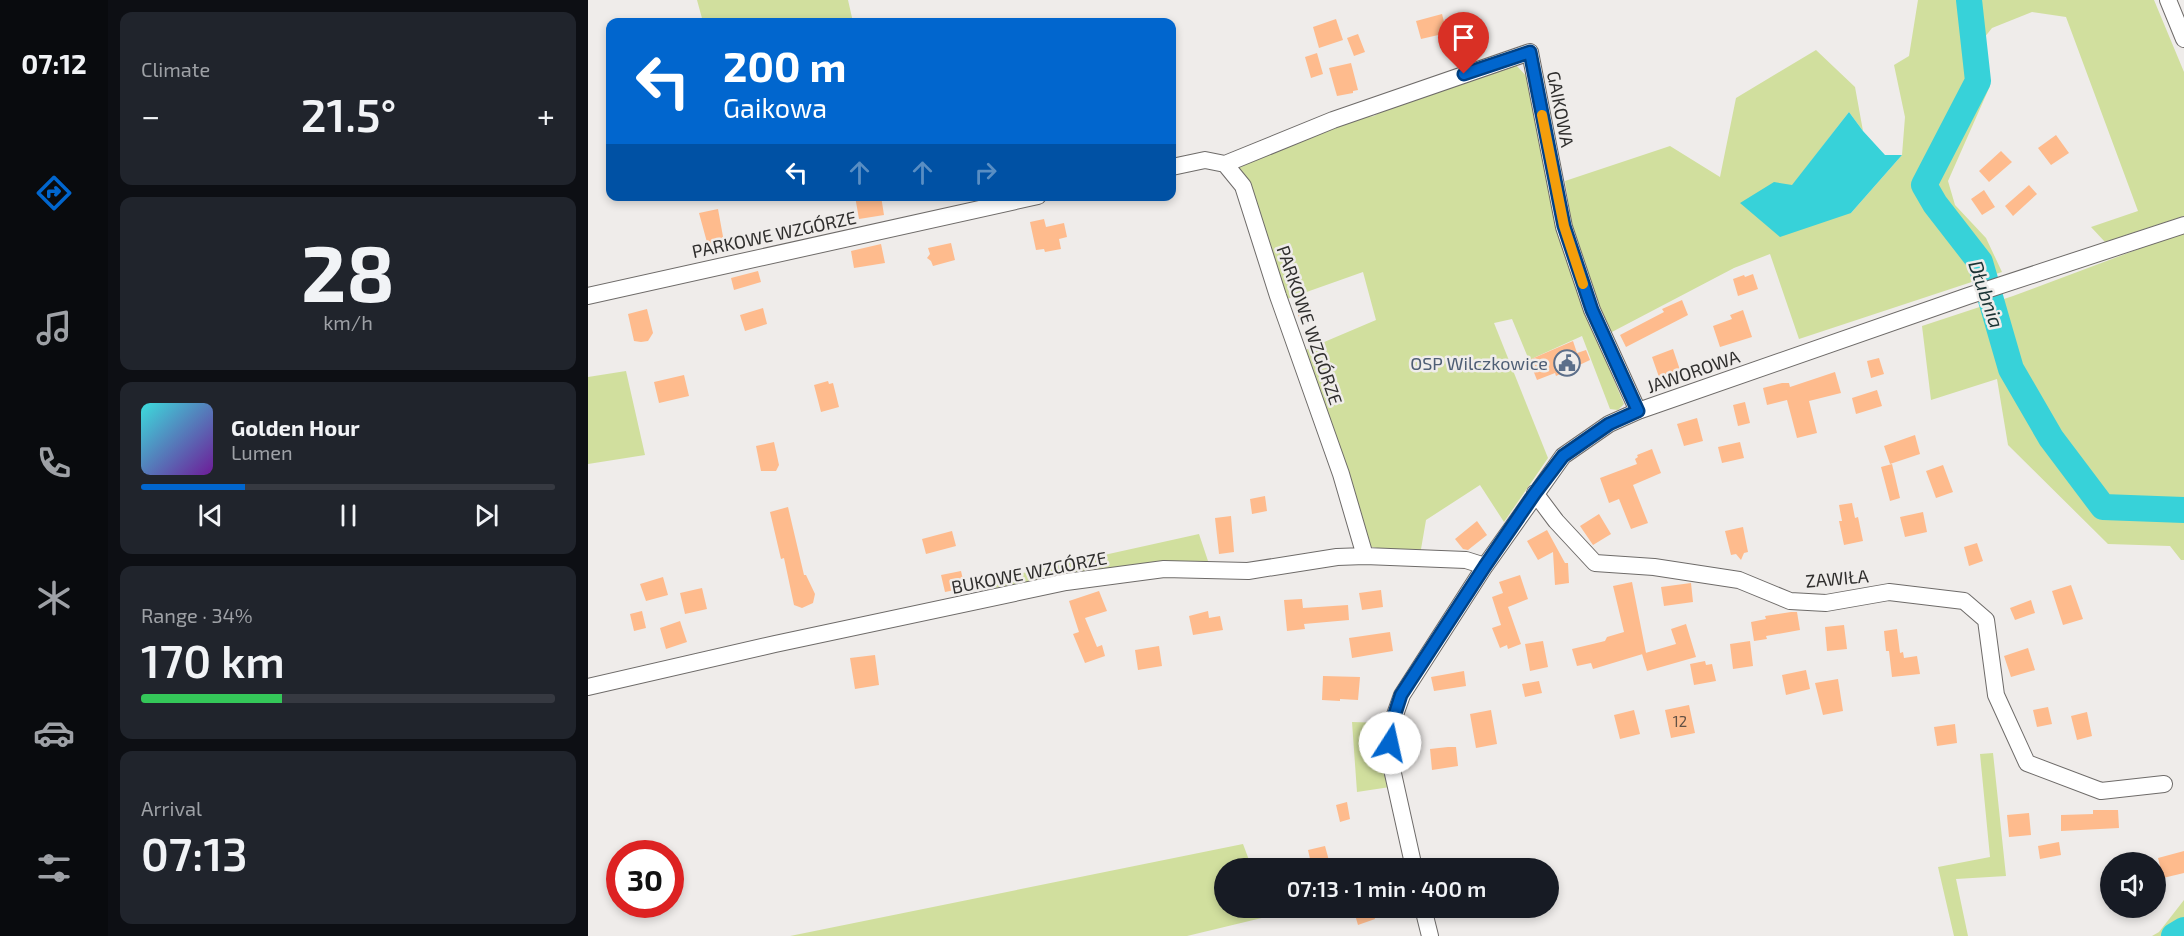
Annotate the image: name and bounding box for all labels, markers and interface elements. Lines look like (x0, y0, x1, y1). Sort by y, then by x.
pin (1438, 12, 1489, 74)
icon: arrive (1447, 21, 1480, 54)
text: 200 m (723, 40, 846, 90)
icon: left (624, 42, 702, 120)
text: 07:12 (21, 47, 87, 79)
text: Climate (141, 57, 210, 81)
street label: GAIKOWA (1543, 69, 1579, 150)
text: 21.5° (301, 87, 396, 141)
text: Gaikowa (723, 91, 827, 123)
text: − (141, 95, 160, 135)
text: + (537, 95, 555, 135)
icon: left (780, 156, 813, 189)
icon: ahead (843, 156, 876, 189)
icon: ahead (906, 156, 939, 189)
icon: right (969, 156, 1002, 189)
icon: directions (33, 172, 75, 214)
street label: PARKOWE WZGÓRZE (690, 206, 858, 262)
text: 28 (301, 224, 395, 318)
street label: PARKOWE WZGÓRZE (1272, 242, 1348, 408)
water label: Dłubnia (1964, 257, 2010, 331)
icon: music (33, 307, 75, 349)
text: km/h (323, 310, 373, 334)
street label: JAWOROWA (1644, 345, 1743, 397)
public building icon: OSP Wilczkowice (1552, 348, 1582, 378)
place label: OSP Wilczkowice (1410, 352, 1548, 374)
text: Golden Hour (231, 414, 360, 440)
text: Lumen (231, 440, 293, 464)
icon: phone (33, 442, 75, 484)
icon: previous (194, 499, 227, 532)
icon: pause (332, 499, 365, 532)
icon: next (470, 499, 503, 532)
street label: BUKOWE WZGÓRZE (949, 546, 1109, 598)
street label: ZAWIŁA (1804, 564, 1870, 592)
icon: climate (33, 577, 75, 619)
text: Range · 34% (141, 603, 253, 627)
text: 170 km (141, 633, 285, 687)
position arrow (1358, 711, 1422, 775)
icon: car (33, 712, 75, 754)
house number: 12 (1673, 712, 1687, 730)
text: Arrival (141, 796, 202, 820)
text: 07:13 (141, 826, 248, 880)
speed limit sign: 30 (606, 840, 684, 918)
icon: filters (33, 847, 75, 889)
map controls (2100, 852, 2166, 918)
button: sound (2100, 852, 2166, 918)
text: 07:13 · 1 min · 400 m (1287, 875, 1486, 901)

